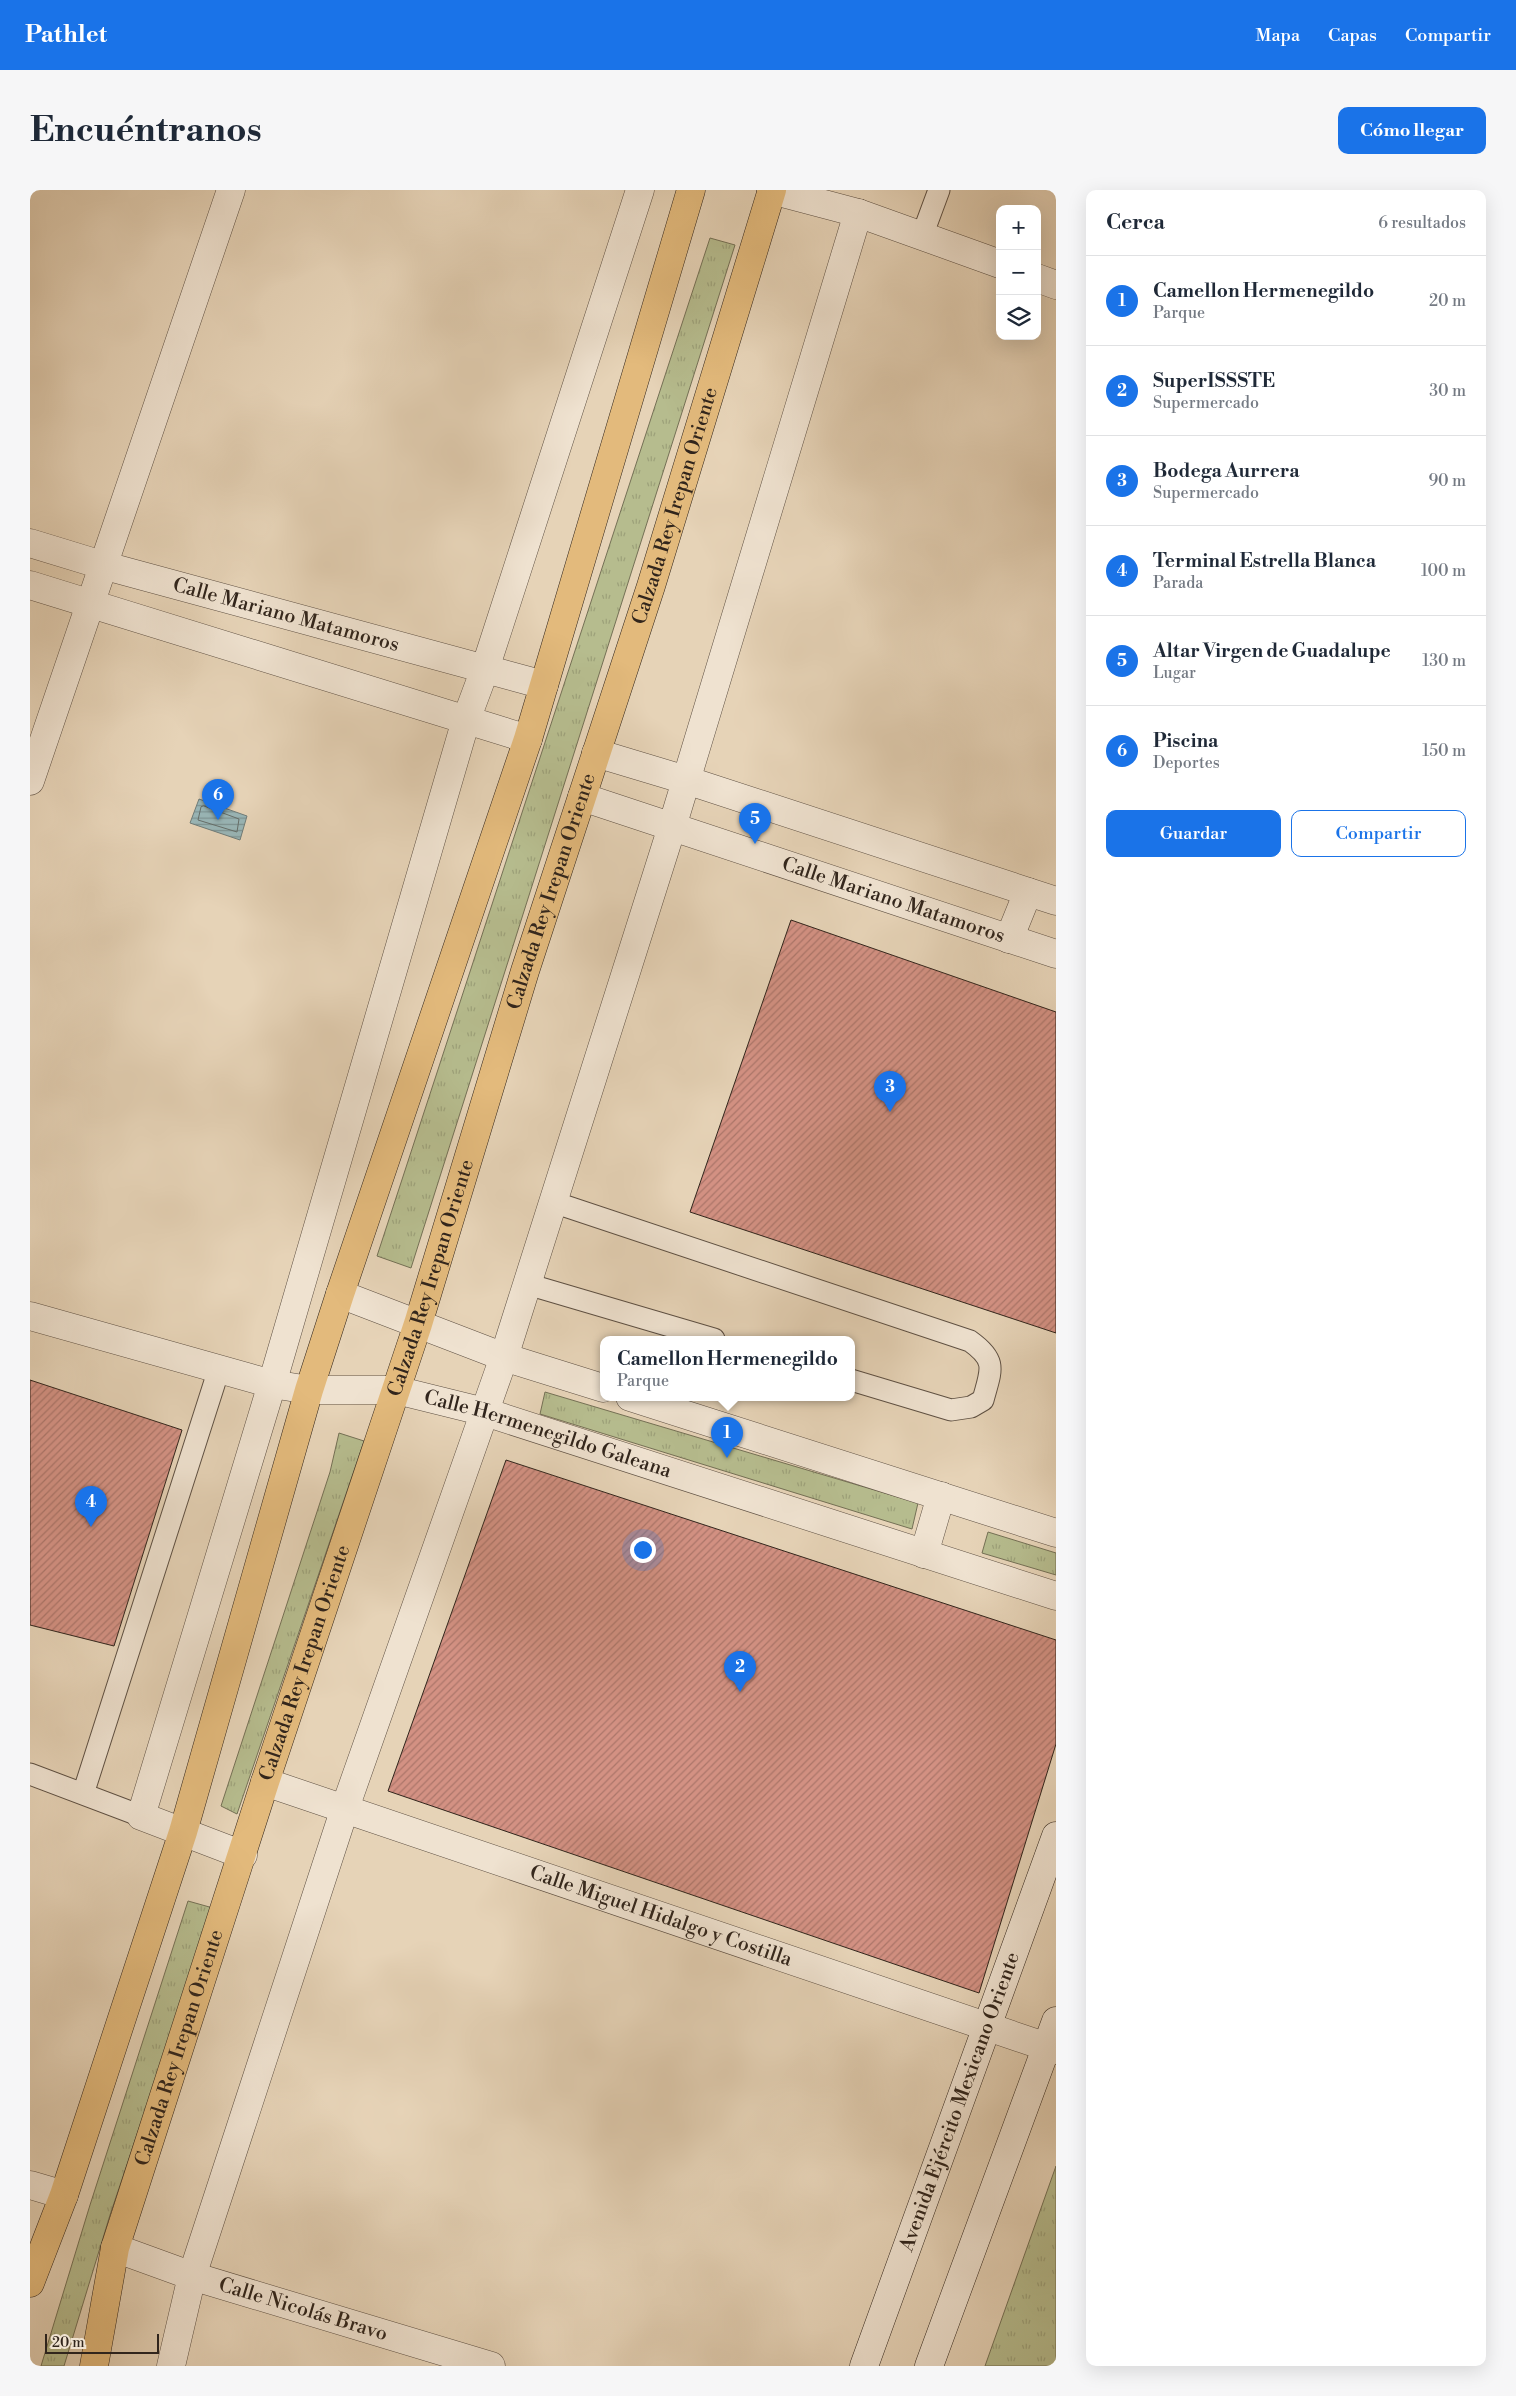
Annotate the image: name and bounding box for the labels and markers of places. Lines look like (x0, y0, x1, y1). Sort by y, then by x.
pin: 6 (202, 779, 234, 820)
pin: 5 (739, 803, 771, 844)
pin: 3 (874, 1071, 906, 1112)
pin: 1 (711, 1417, 743, 1458)
pin: 4 (75, 1486, 107, 1527)
pin: 2 (724, 1651, 756, 1692)

